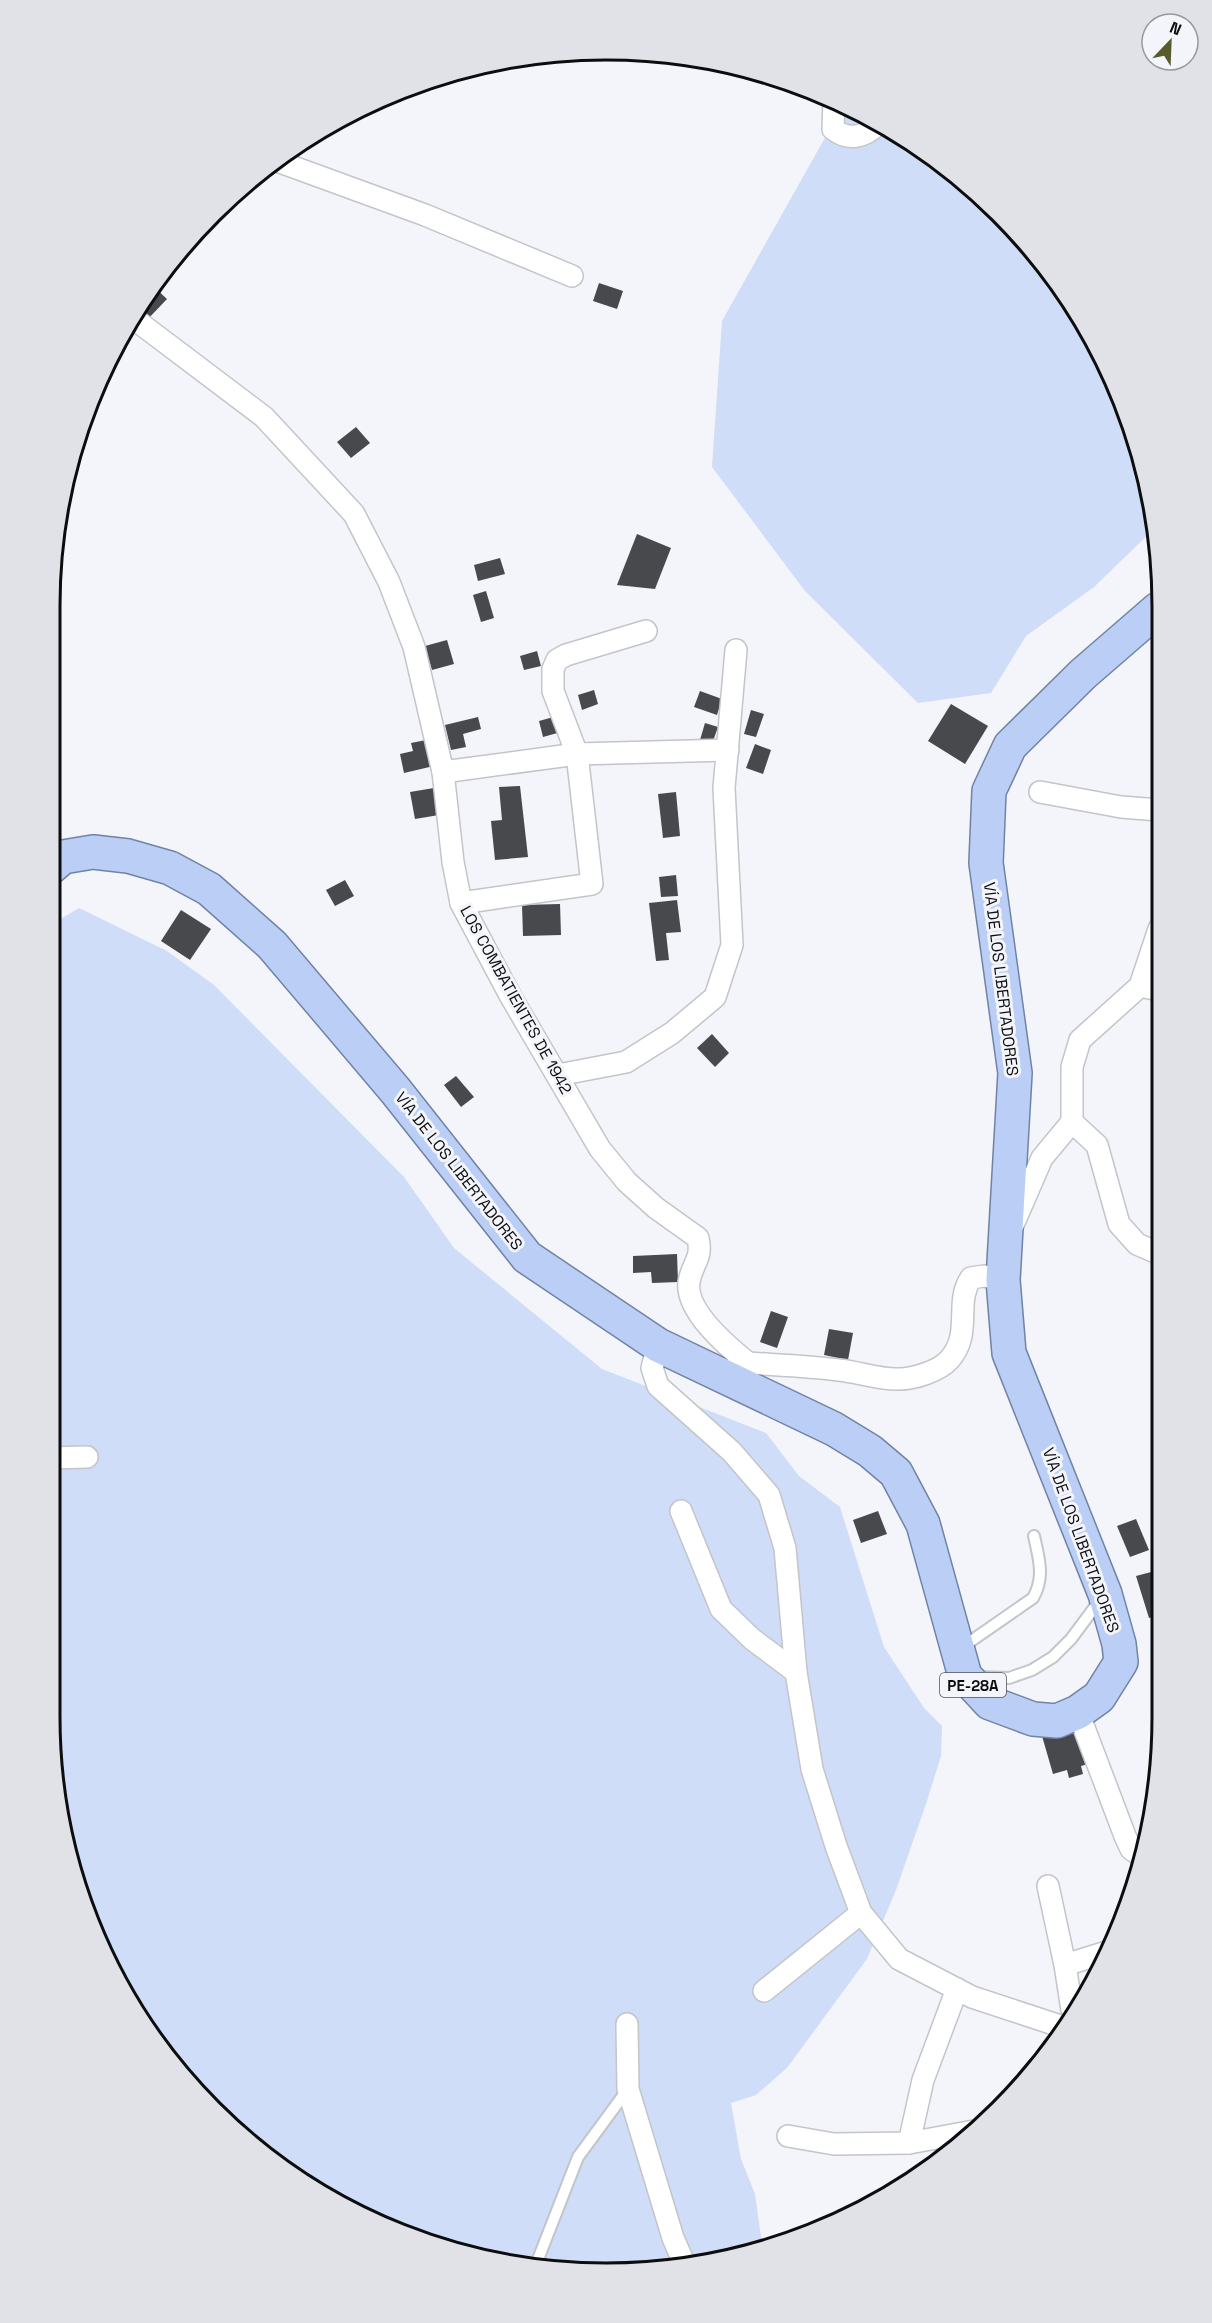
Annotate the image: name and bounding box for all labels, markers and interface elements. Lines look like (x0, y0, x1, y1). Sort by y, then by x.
north arrow (1140, 12, 1200, 72)
text: N (1167, 17, 1185, 40)
street label: VÍA DE LOS LIBERTADORES (979, 881, 1023, 1077)
street label: LOS COMBATIENTES DE 1942 (455, 902, 577, 1098)
street label: VÍA DE LOS LIBERTADORES (391, 1088, 527, 1255)
street label: VÍA DE LOS LIBERTADORES (1038, 1445, 1124, 1635)
road number: PE-28A (940, 1673, 1006, 1697)

